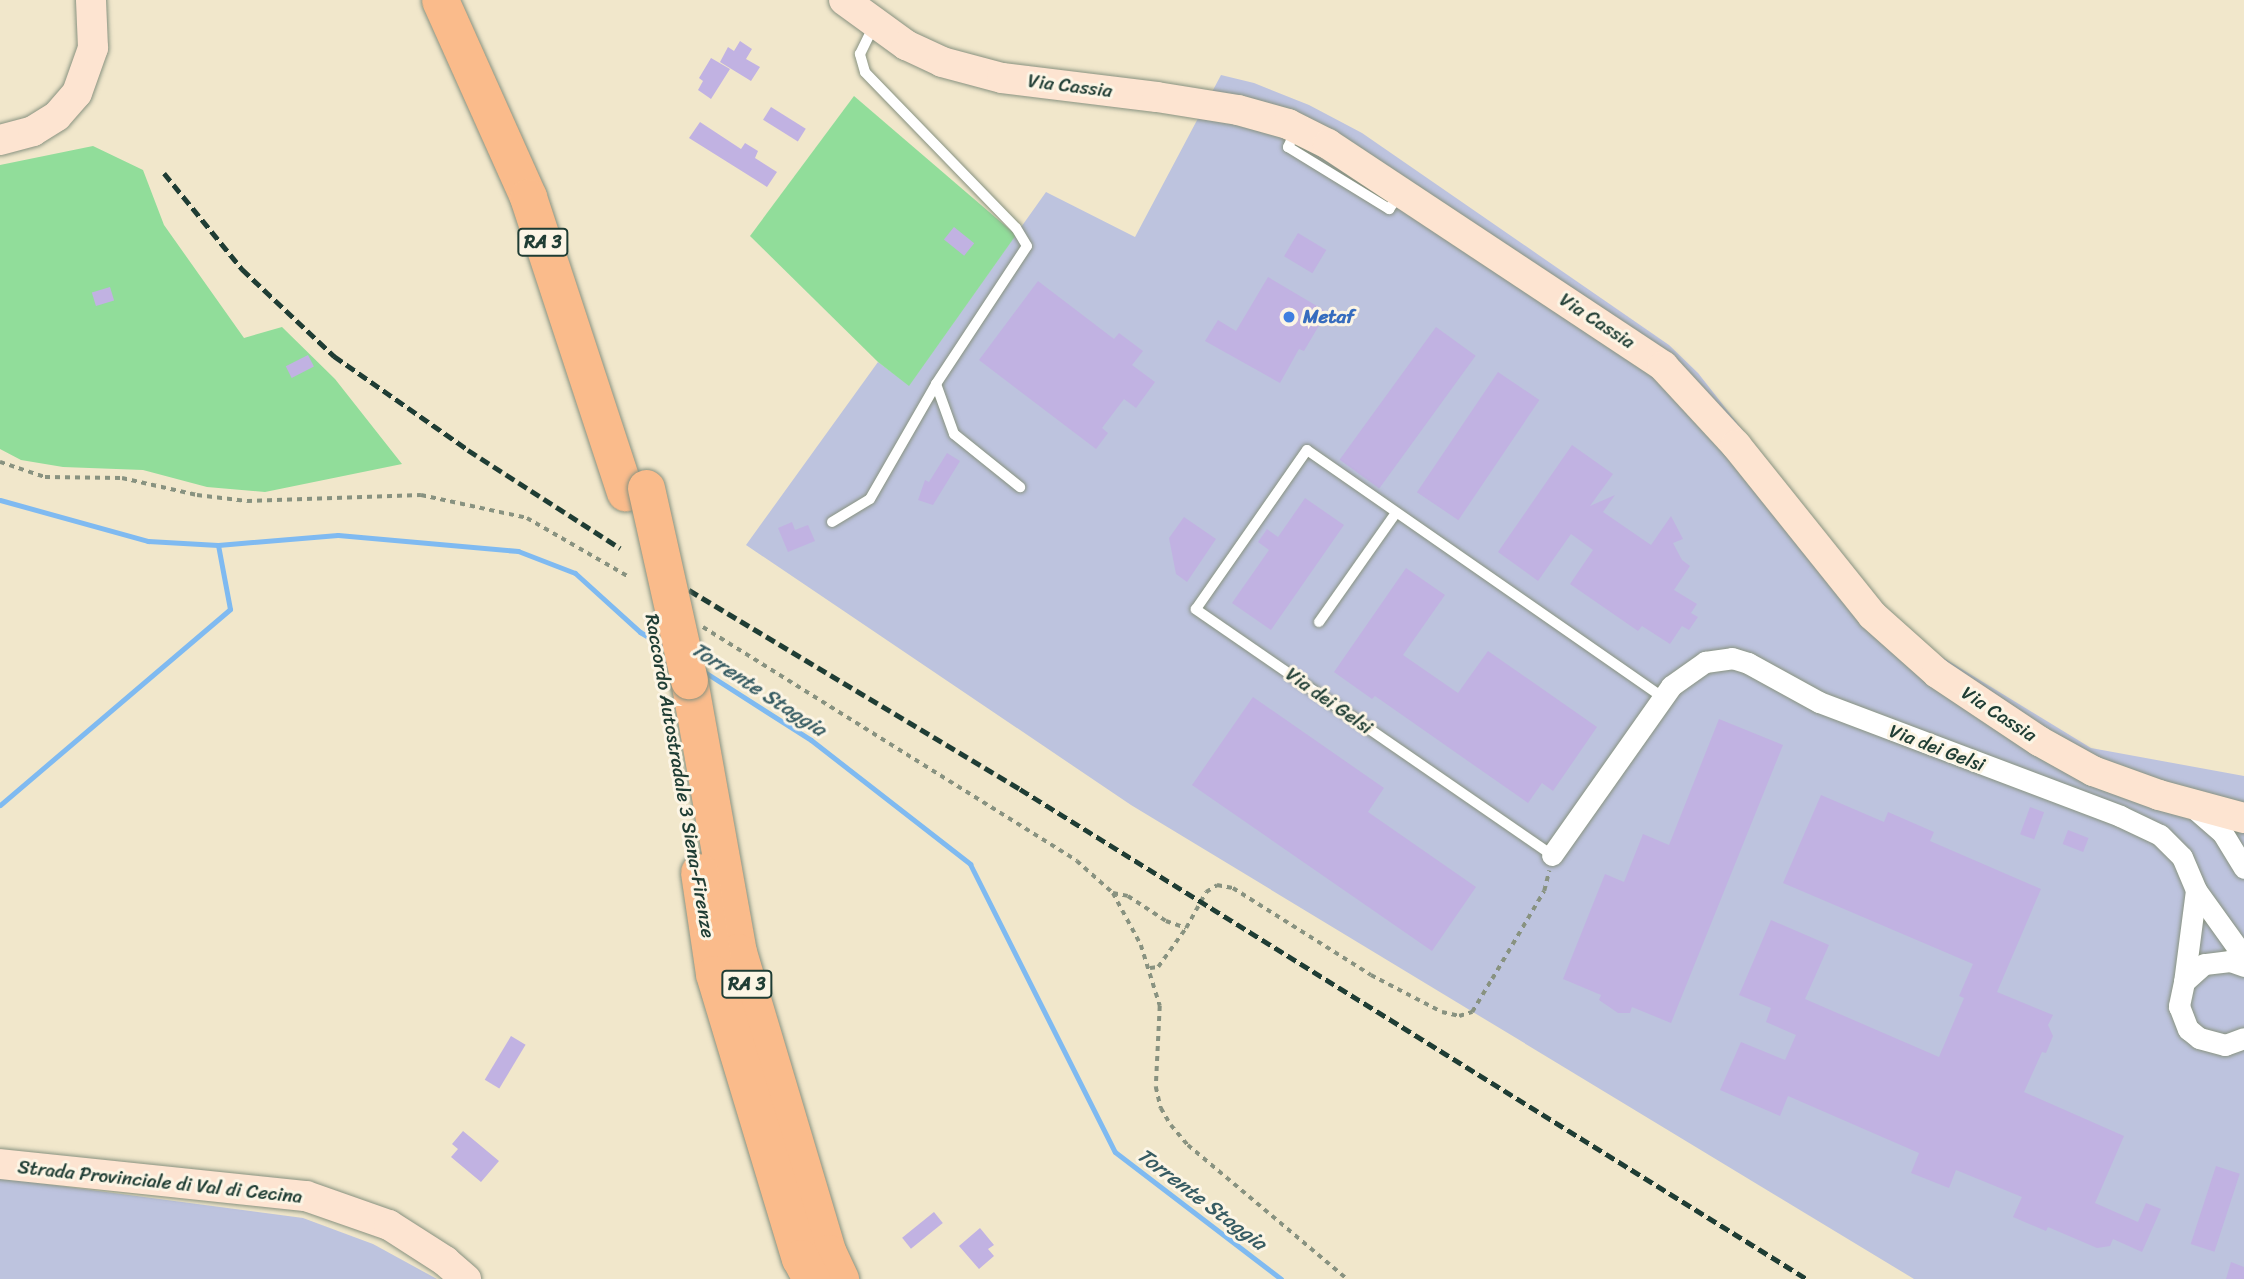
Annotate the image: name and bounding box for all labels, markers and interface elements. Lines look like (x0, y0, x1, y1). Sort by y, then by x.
street label: Via Cassia (1027, 70, 1113, 102)
road number: RA 3 (517, 228, 569, 256)
street label: Via Cassia (1555, 288, 1639, 354)
place label: Metaf (1303, 306, 1354, 328)
marker: Metaf (1281, 309, 1297, 325)
street label: Raccordo Autostradale 3 Siena-Firenze (640, 612, 720, 940)
water label: Torrente Staggia (687, 636, 831, 742)
street label: Via dei Gelsi (1281, 662, 1377, 740)
street label: Via Cassia (1957, 681, 2041, 747)
street label: Via dei Gelsi (1885, 719, 1989, 777)
road number: RA 3 (721, 970, 773, 999)
water label: Torrente Staggia (1132, 1142, 1272, 1256)
street label: Strada Provinciale di Val di Cecina (17, 1156, 303, 1208)

